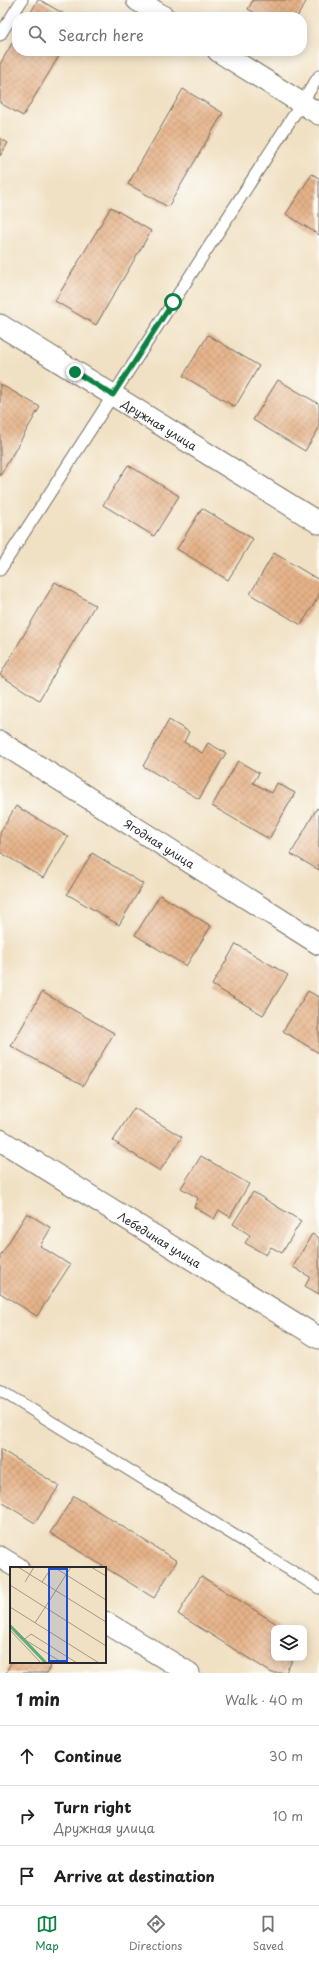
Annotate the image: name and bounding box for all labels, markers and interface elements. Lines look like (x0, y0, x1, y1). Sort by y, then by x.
search box (12, 12, 307, 56)
icon: search (26, 23, 48, 45)
text: Search here (58, 23, 144, 46)
route start (164, 293, 182, 311)
route end (66, 363, 84, 381)
street label: Дружная улица (118, 394, 201, 454)
street label: Ягодная улица (121, 814, 198, 872)
street label: Лебединая улица (115, 1207, 205, 1271)
inset map (10, 1567, 106, 1663)
map controls (271, 1625, 307, 1661)
button: layers (271, 1625, 307, 1661)
text: 1 min (16, 1686, 60, 1712)
text: Walk · 40 m (225, 1690, 303, 1709)
text: Continue (54, 1744, 122, 1767)
icon: ahead (16, 1745, 38, 1767)
text: 30 m (269, 1746, 303, 1765)
text: Turn right (54, 1795, 131, 1818)
icon: right (16, 1805, 38, 1827)
text: 10 m (273, 1806, 303, 1825)
text: Дружная улица (54, 1818, 155, 1837)
text: Arrive at destination (54, 1864, 215, 1887)
icon: arrive (16, 1865, 38, 1887)
tab: Map (35, 1913, 59, 1954)
tab: Directions (129, 1913, 182, 1954)
tab: Saved (253, 1913, 284, 1954)

